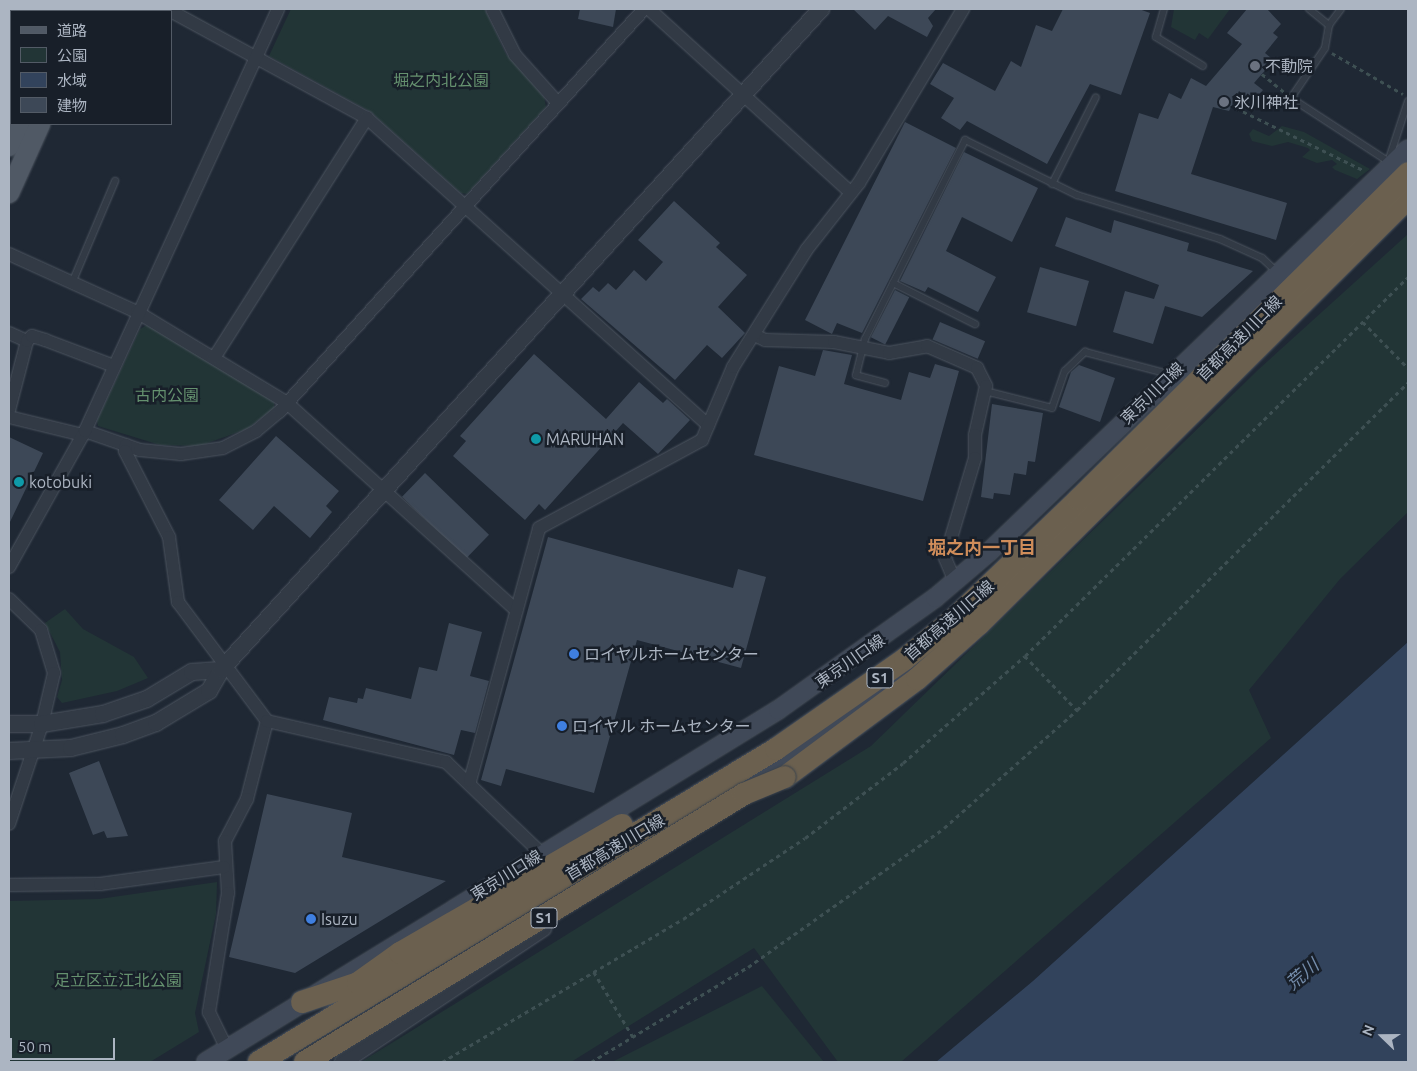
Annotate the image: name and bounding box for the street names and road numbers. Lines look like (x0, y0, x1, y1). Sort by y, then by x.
street label: 首都高速川口線 (1193, 292, 1285, 384)
street label: 東京川口線 (1117, 358, 1187, 428)
street label: 首都高速川口線 (900, 576, 998, 664)
street label: 東京川口線 (812, 630, 888, 692)
road number: S1 (866, 666, 894, 690)
street label: 首都高速川口線 (562, 810, 668, 884)
street label: 東京川口線 (467, 846, 545, 904)
road number: S1 (530, 906, 558, 930)

